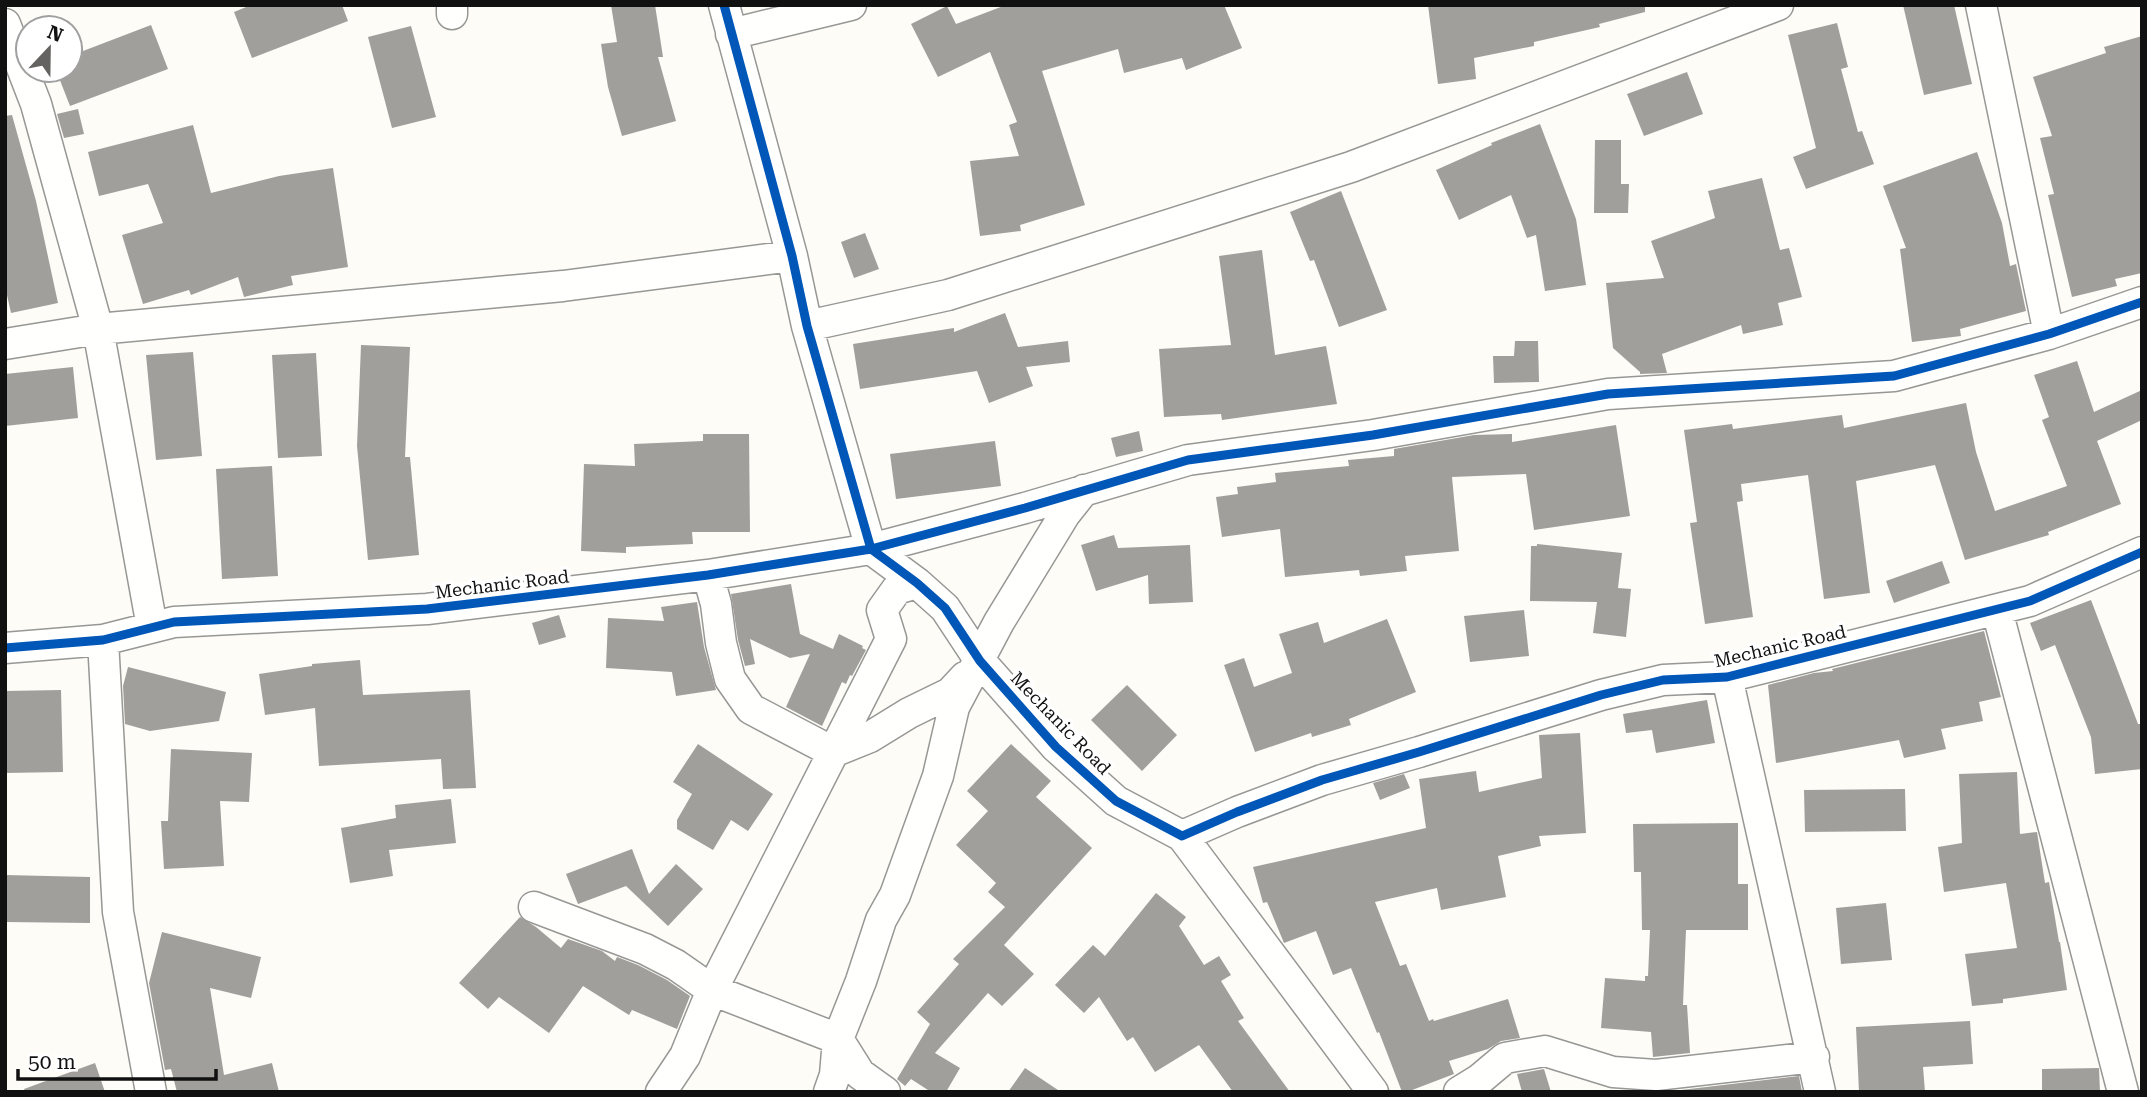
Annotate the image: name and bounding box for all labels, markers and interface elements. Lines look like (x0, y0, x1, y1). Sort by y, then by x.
north arrow (14, 14, 84, 84)
text: N (44, 20, 67, 47)
street label: Mechanic Road (434, 565, 571, 603)
street label: Mechanic Road (1712, 621, 1848, 671)
street label: Mechanic Road (1007, 667, 1116, 779)
scale bar (18, 1038, 215, 1082)
text: 50 m (28, 1050, 76, 1074)

